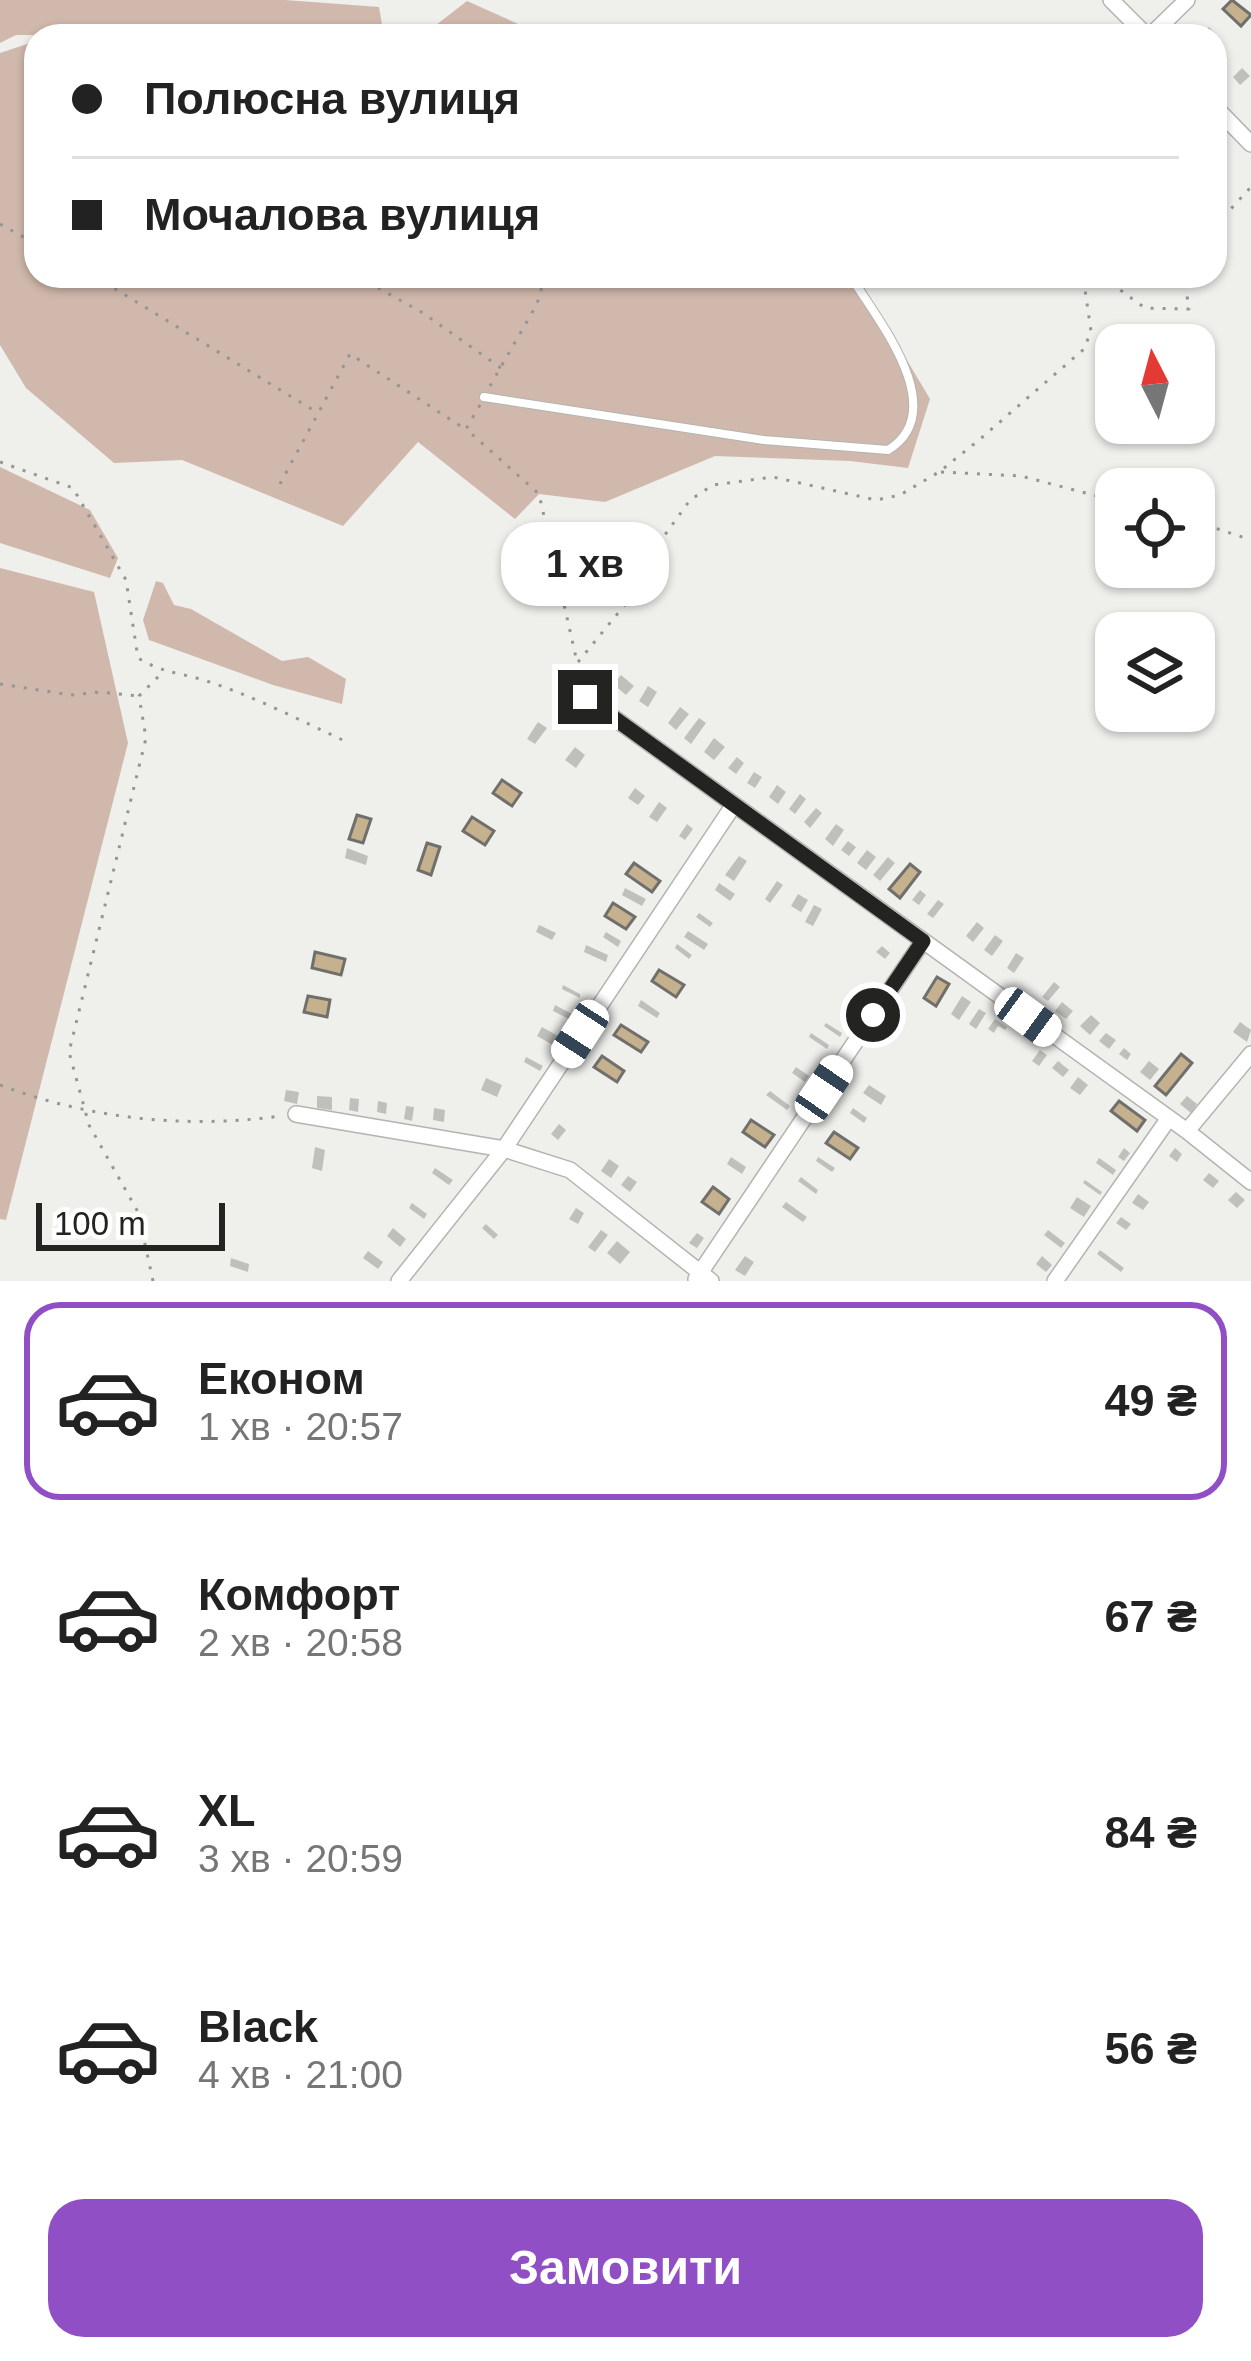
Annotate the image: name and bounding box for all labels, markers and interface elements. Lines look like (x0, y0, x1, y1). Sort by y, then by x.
text: Полюсна вулиця (144, 73, 520, 124)
text: Мочалова вулиця (144, 189, 540, 240)
north arrow (1095, 324, 1215, 444)
map controls (1095, 324, 1215, 732)
button: locate (1095, 468, 1215, 588)
callout: 1 хв (501, 523, 669, 607)
text: 1 хв (546, 542, 624, 585)
button: layers (1095, 612, 1215, 732)
route end (558, 670, 612, 724)
car (988, 981, 1068, 1053)
route start (846, 988, 900, 1042)
car (545, 994, 615, 1074)
car (789, 1049, 859, 1129)
scale bar (36, 1197, 225, 1250)
text: 100 m (54, 1205, 146, 1242)
icon: car (54, 1347, 162, 1455)
text: Економ (198, 1353, 365, 1404)
text: 49 ₴ (1104, 1375, 1197, 1426)
text: 1 хв · 20:57 (198, 1405, 403, 1448)
icon: car (54, 1563, 162, 1671)
text: Комфорт (198, 1569, 400, 1620)
text: 67 ₴ (1104, 1591, 1197, 1642)
text: 2 хв · 20:58 (198, 1621, 403, 1664)
icon: car (54, 1779, 162, 1887)
text: XL (198, 1785, 256, 1836)
text: 84 ₴ (1104, 1807, 1197, 1858)
text: 3 хв · 20:59 (198, 1837, 403, 1880)
icon: car (54, 1995, 162, 2103)
text: Black (198, 2001, 318, 2052)
text: 56 ₴ (1104, 2023, 1197, 2074)
text: 4 хв · 21:00 (198, 2053, 403, 2096)
button: Замовити (48, 2199, 1203, 2337)

